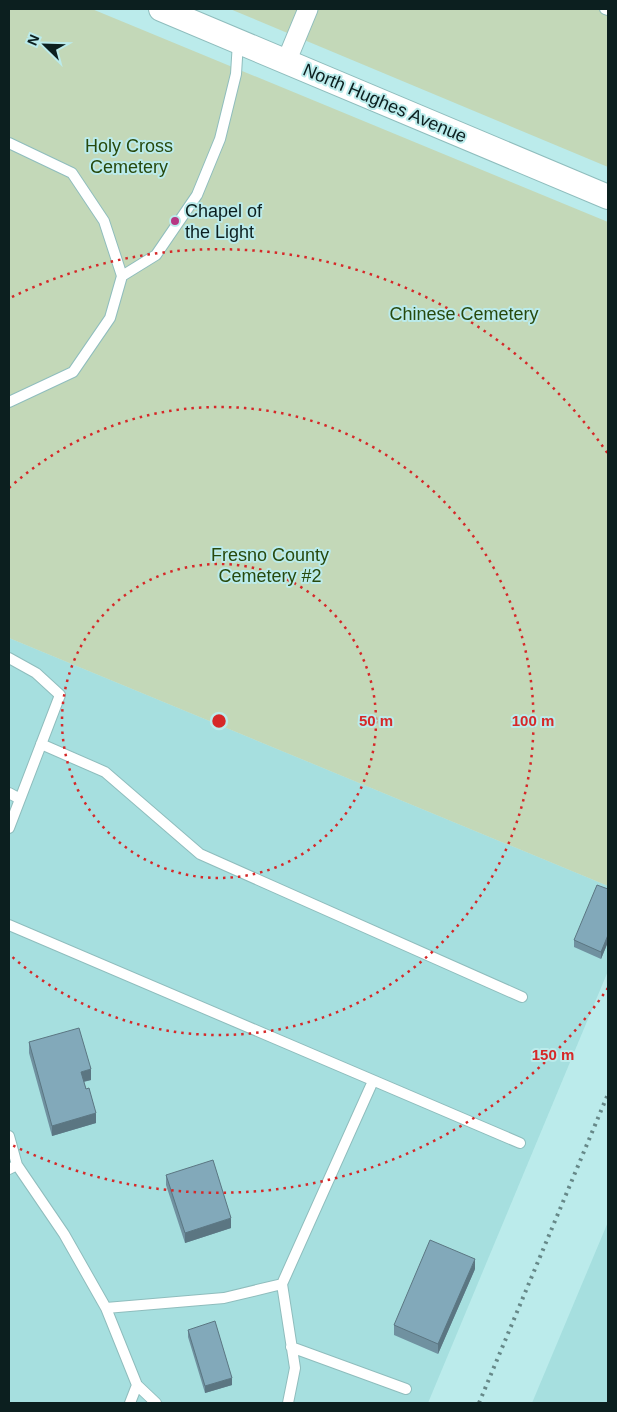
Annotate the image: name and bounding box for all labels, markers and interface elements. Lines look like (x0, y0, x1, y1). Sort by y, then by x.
north arrow (20, 20, 70, 70)
text: N (24, 32, 42, 48)
street label: North Hughes Avenue (300, 59, 470, 147)
park label: Holy Cross Cemetery (85, 136, 173, 177)
place label: Chapel of the Light (185, 201, 263, 242)
marker: Chapel of the Light (169, 215, 181, 227)
park label: Chinese Cemetery (389, 304, 539, 324)
park label: Fresno County Cemetery #2 (211, 545, 329, 586)
centre of rings (210, 712, 228, 730)
text: 50 m (359, 712, 393, 729)
text: 100 m (512, 712, 554, 729)
text: 150 m (532, 1046, 574, 1063)

